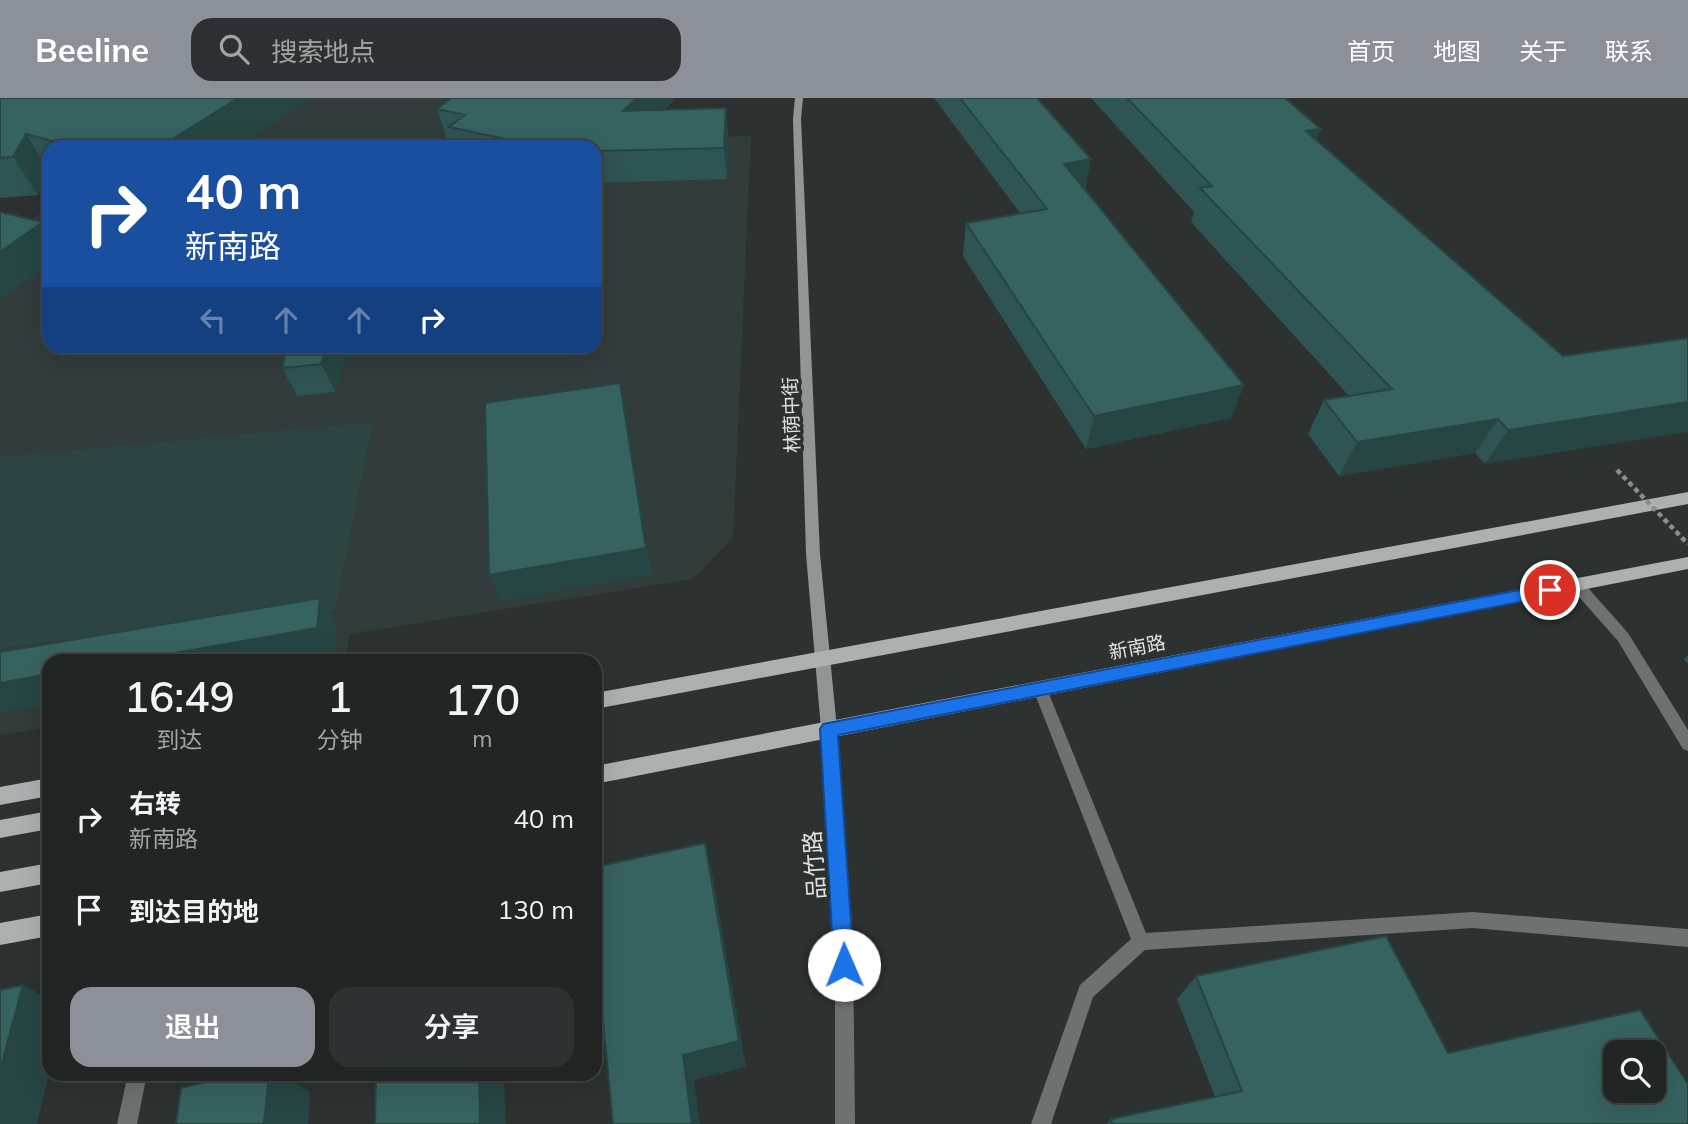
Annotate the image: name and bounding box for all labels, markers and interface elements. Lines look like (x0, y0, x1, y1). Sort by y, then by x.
search box (191, 18, 681, 81)
text: Beeline (35, 29, 149, 70)
icon: search (215, 30, 253, 68)
text: 搜索地点 (271, 35, 375, 68)
text: 首页 (1347, 36, 1395, 66)
text: 地图 (1433, 36, 1481, 66)
text: 关于 (1519, 36, 1567, 66)
text: 联系 (1605, 36, 1653, 66)
text: 40 m (185, 160, 301, 221)
icon: right (70, 168, 161, 259)
text: 新南路 (185, 226, 281, 266)
icon: left (194, 301, 232, 339)
icon: ahead (267, 301, 305, 339)
icon: ahead (340, 301, 378, 339)
icon: right (413, 301, 451, 339)
street label: 林荫中街 (778, 377, 804, 453)
pin (1520, 560, 1580, 620)
icon: arrive (1531, 571, 1569, 609)
street label: 新南路 (1107, 630, 1167, 664)
text: 16:49 (124, 670, 235, 723)
text: 1 (327, 670, 352, 723)
text: 170 (444, 673, 520, 726)
text: m (472, 724, 492, 753)
text: 到达 (156, 725, 202, 754)
text: 分钟 (317, 725, 363, 754)
text: 右转 (129, 787, 181, 820)
icon: right (70, 800, 108, 838)
text: 40 m (513, 802, 574, 835)
text: 新南路 (129, 824, 198, 853)
street label: 品竹路 (797, 830, 831, 900)
icon: arrive (70, 891, 108, 929)
text: 130 m (498, 893, 574, 926)
text: 到达目的地 (129, 895, 259, 928)
position arrow (807, 928, 881, 1002)
button: 退出 (70, 987, 315, 1067)
button: 分享 (329, 987, 574, 1067)
map controls (1603, 1040, 1666, 1103)
button: search (1603, 1040, 1666, 1103)

